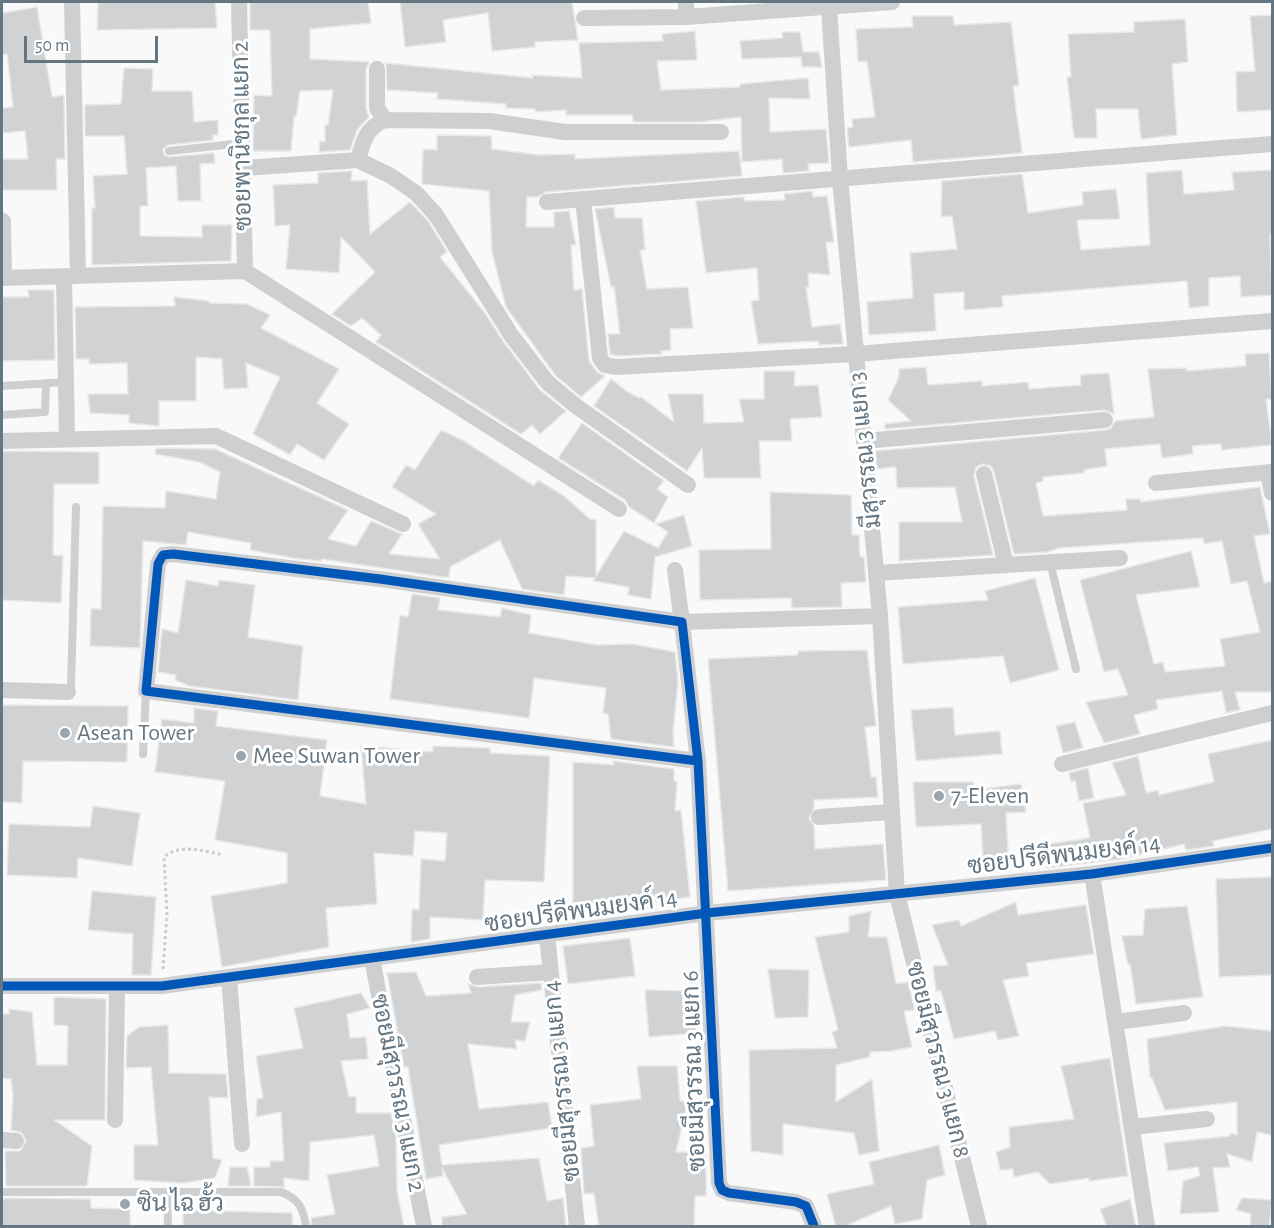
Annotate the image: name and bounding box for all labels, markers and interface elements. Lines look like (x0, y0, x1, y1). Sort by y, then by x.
scale bar (27, 24, 160, 62)
text: 50 m (35, 37, 69, 55)
street label: ซอยพานิชกุล แยก 2 (226, 41, 258, 231)
street label: มีสุวรรณ 3 แยก 3 (842, 370, 888, 530)
place label: Asean Tower (77, 719, 194, 747)
marker: Asean Tower (58, 726, 72, 740)
place label: Mee Suwan Tower (253, 742, 420, 770)
marker: Mee Suwan Tower (234, 749, 248, 763)
place label: 7-Eleven (951, 782, 1029, 810)
marker: 7-Eleven (932, 789, 946, 803)
street label: ซอยปรีดีพนมยงค์ 14 (966, 829, 1162, 881)
street label: ซอยปรีดีพนมยงค์ 14 (483, 883, 679, 939)
street label: ซอยมีสุวรรณ 3 แยก 8 (900, 959, 976, 1161)
street label: ซอยมีสุวรรณ 3 แยก 6 (676, 970, 712, 1172)
street label: ซอยมีสุวรรณ 3 แยก 4 (537, 979, 587, 1183)
street label: ซอยมีสุวรรณ 3 แยก 2 (365, 992, 431, 1194)
place label: ซิน ไฉ ฮั้ว (137, 1190, 224, 1218)
marker: ซิน ไฉ ฮั้ว (118, 1197, 132, 1211)

